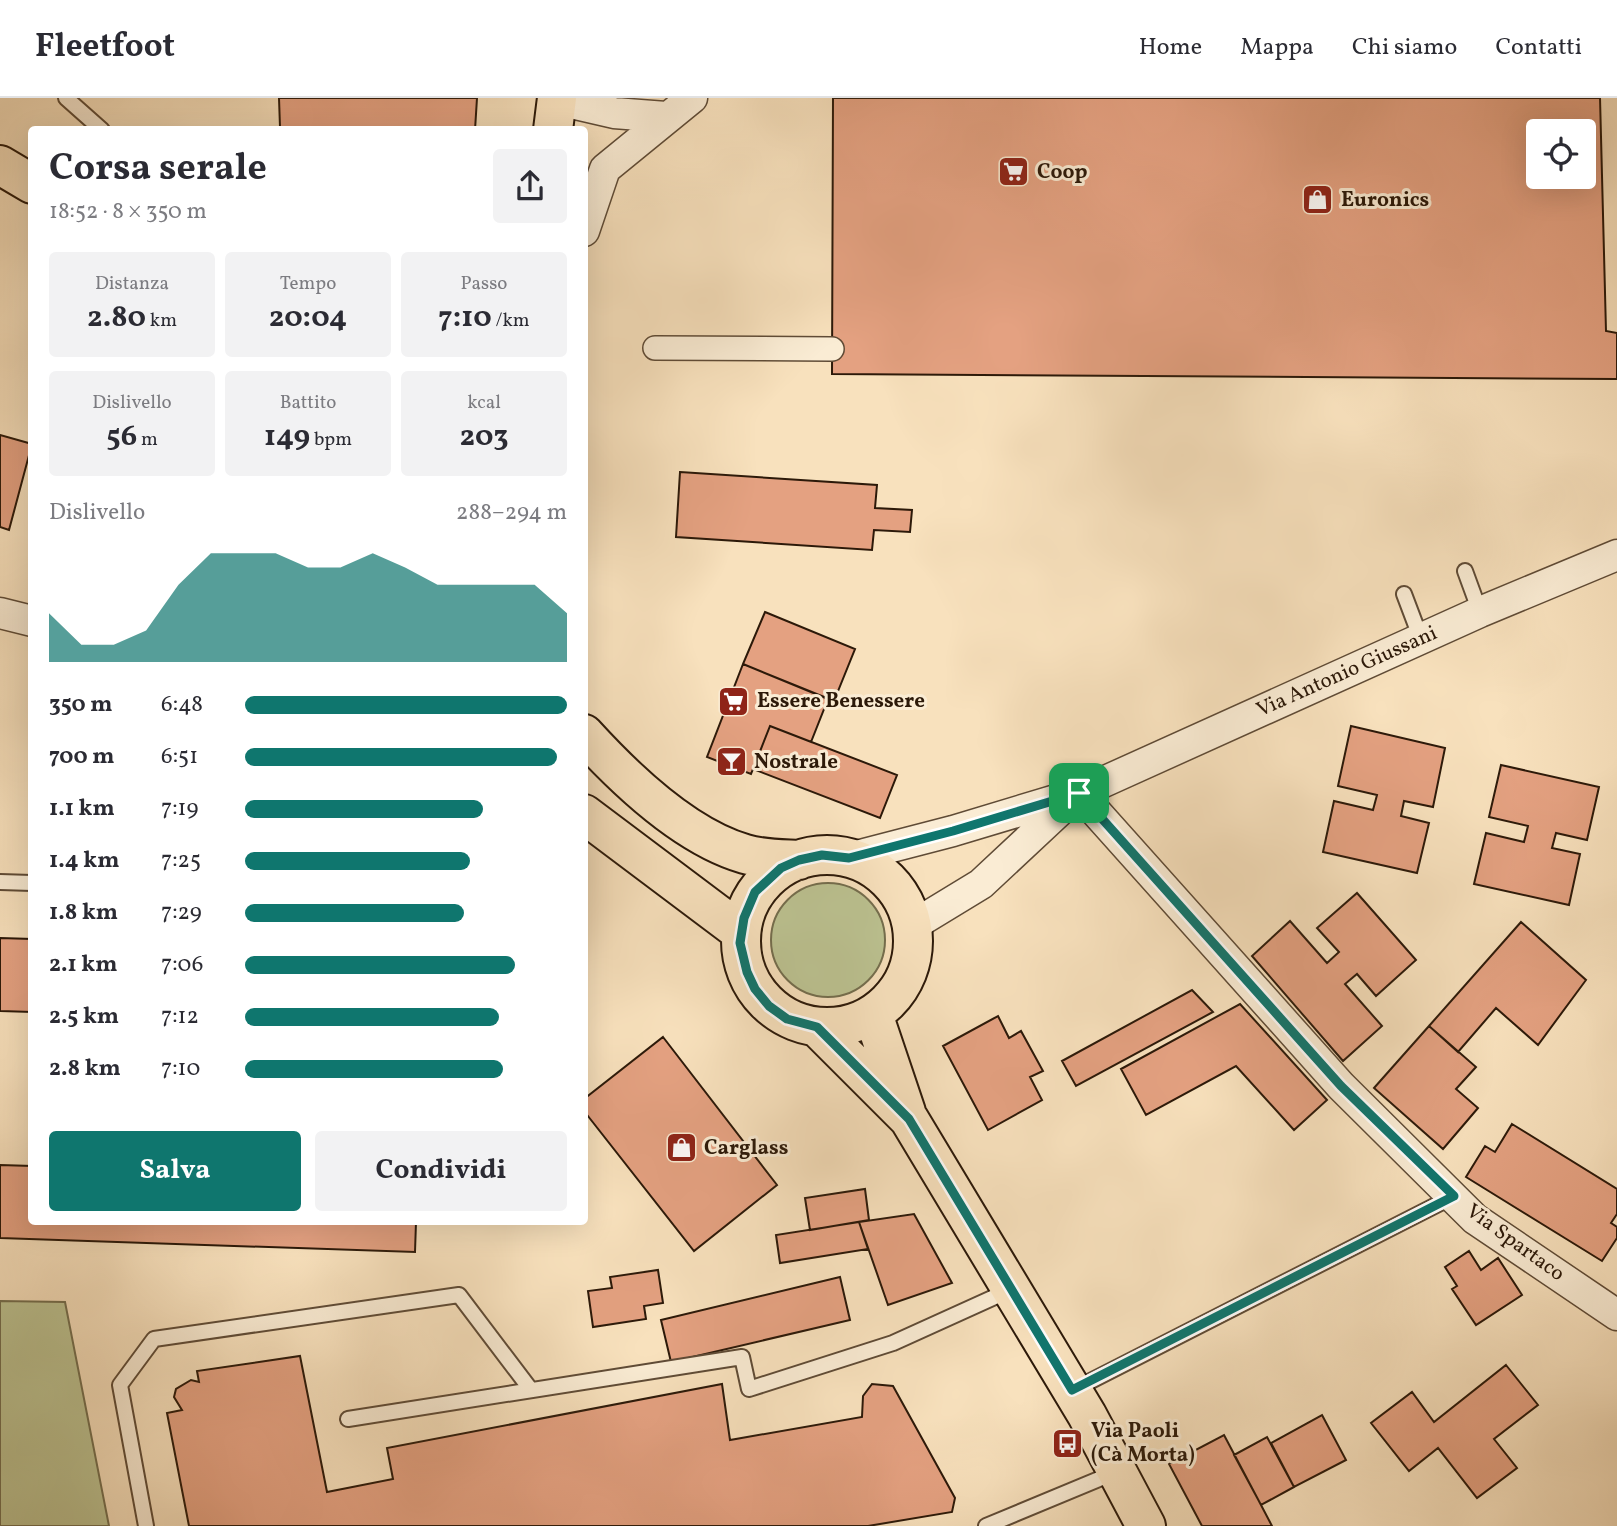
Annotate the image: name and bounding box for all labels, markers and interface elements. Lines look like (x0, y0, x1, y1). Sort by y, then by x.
text: Fleetfoot (35, 25, 175, 71)
text: Home (1139, 31, 1202, 65)
text: Mappa (1240, 31, 1314, 65)
text: Chi siamo (1352, 31, 1457, 65)
text: Contatti (1495, 31, 1582, 65)
map controls (1526, 119, 1596, 189)
button: locate (1526, 119, 1596, 189)
text: Corsa serale (49, 143, 267, 196)
button: share (493, 149, 567, 223)
supermarket icon: Coop (997, 155, 1031, 189)
place label: Coop (1037, 158, 1088, 187)
shop icon: Euronics (1301, 183, 1335, 217)
place label: Euronics (1341, 186, 1429, 215)
text: 18:52 · 8 × 350 m (49, 196, 207, 228)
text: Distanza (95, 271, 169, 297)
text: Tempo (280, 271, 336, 297)
text: Passo (461, 271, 507, 297)
text: 2.80 (87, 297, 146, 339)
text: 20:04 (269, 297, 347, 339)
text: 7:10 (438, 297, 492, 339)
text: km (146, 308, 177, 334)
text: /km (492, 308, 530, 334)
text: Dislivello (92, 390, 172, 416)
text: Battito (280, 390, 336, 416)
text: kcal (467, 390, 501, 416)
text: 56 (106, 416, 137, 458)
text: 149 (264, 416, 310, 458)
text: 203 (460, 416, 508, 458)
text: m (137, 427, 158, 453)
text: bpm (310, 427, 352, 453)
text: Dislivello (49, 497, 145, 529)
text: 288–294 m (456, 497, 567, 529)
street label: Via Antonio Giussani (1252, 619, 1442, 725)
supermarket icon: Essere Benessere (717, 684, 751, 718)
place label: Essere Benessere (757, 687, 925, 716)
text: 350 m (49, 689, 113, 721)
text: 6:48 (161, 689, 203, 721)
text: 700 m (49, 741, 115, 773)
text: 6:51 (161, 741, 198, 773)
bar icon: Nostrale (714, 745, 748, 779)
place label: Nostrale (754, 748, 838, 777)
pin (1049, 763, 1109, 823)
icon: arrive (1060, 774, 1098, 812)
text: 1.1 km (49, 793, 115, 825)
text: 7:19 (161, 793, 198, 825)
text: 1.4 km (49, 845, 120, 877)
text: 7:25 (161, 845, 201, 877)
text: 1.8 km (49, 897, 118, 929)
text: 7:29 (161, 897, 202, 929)
text: 2.1 km (49, 949, 118, 981)
text: 7:06 (161, 949, 203, 981)
text: 2.5 km (49, 1001, 119, 1033)
text: 7:12 (161, 1001, 199, 1033)
text: 2.8 km (49, 1053, 121, 1085)
text: 7:10 (161, 1053, 200, 1085)
button: Salva (49, 1131, 301, 1211)
button: Condividi (315, 1131, 567, 1211)
shop icon: Carglass (664, 1131, 698, 1165)
place label: Carglass (704, 1134, 788, 1163)
street label: Via Spartaco (1460, 1197, 1570, 1289)
place label: Via Paoli (Cà Morta) (1091, 1417, 1195, 1470)
bus stop icon: Via Paoli (Cà Morta) (1051, 1426, 1085, 1460)

